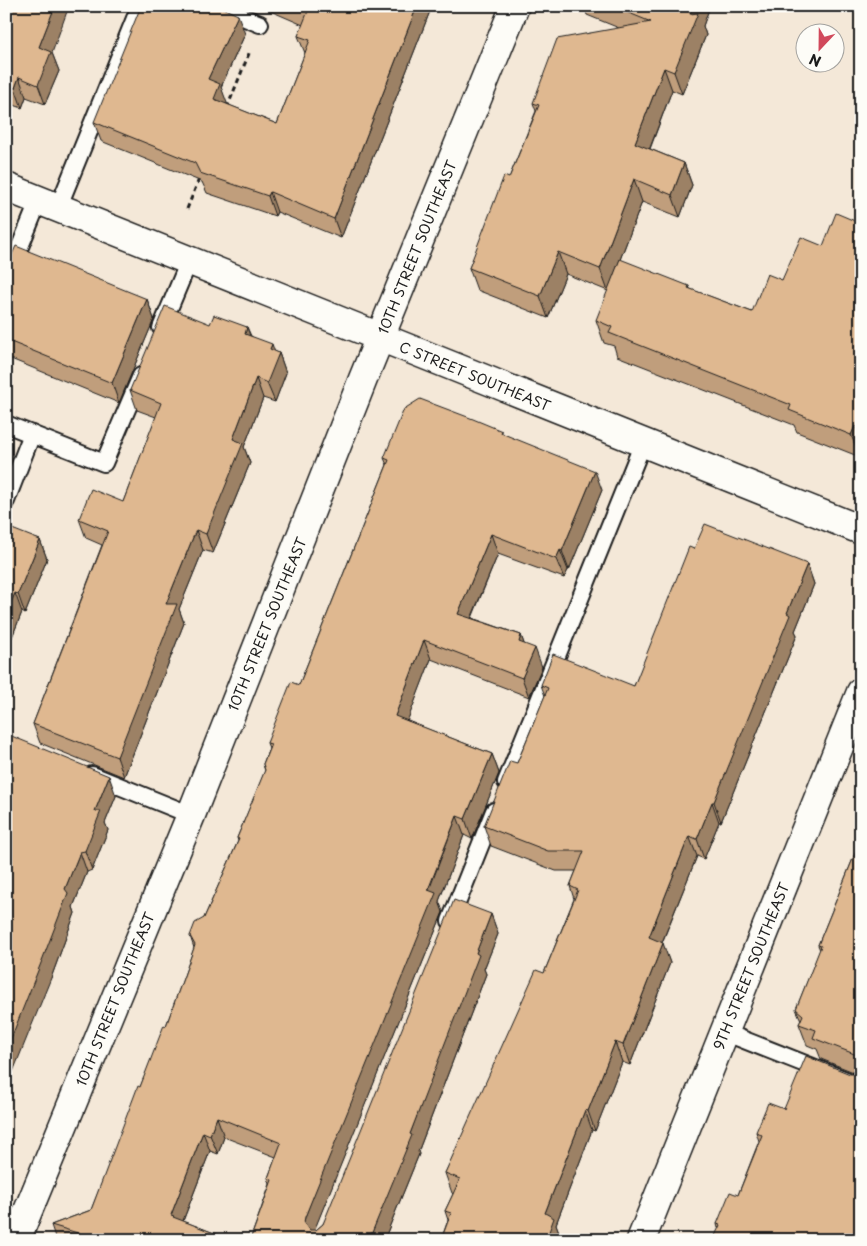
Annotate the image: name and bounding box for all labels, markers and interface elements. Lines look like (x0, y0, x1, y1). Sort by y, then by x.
north arrow (794, 22, 844, 72)
text: N (806, 49, 824, 72)
street label: 10TH STREET SOUTHEAST (372, 157, 462, 337)
street label: C STREET SOUTHEAST (396, 336, 554, 416)
street label: 10TH STREET SOUTHEAST (222, 534, 312, 714)
street label: 9TH STREET SOUTHEAST (708, 879, 794, 1053)
street label: 10TH STREET SOUTHEAST (70, 909, 160, 1089)

